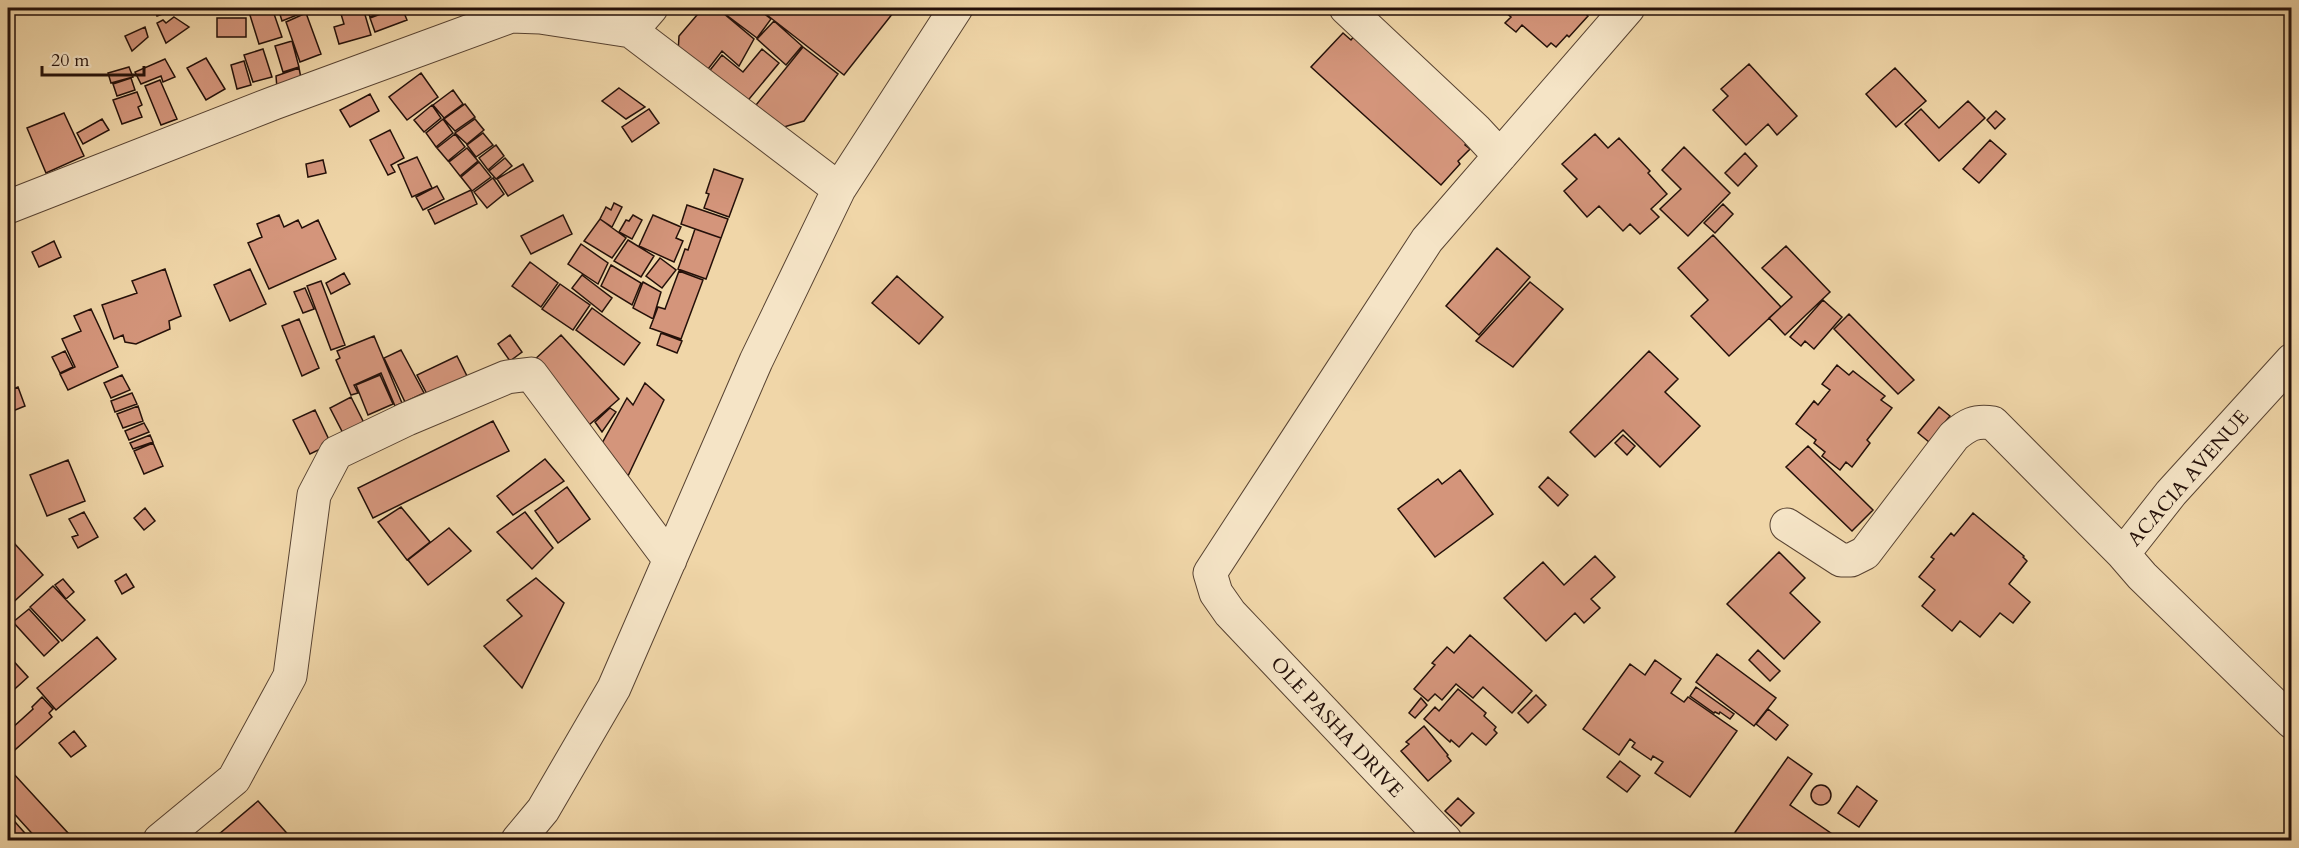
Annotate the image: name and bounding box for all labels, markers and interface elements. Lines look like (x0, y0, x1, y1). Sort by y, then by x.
scale bar (42, 39, 144, 77)
text: 20 m (51, 48, 90, 73)
street label: ACACIA AVENUE (2121, 404, 2255, 552)
street label: OLE PASHA DRIVE (1265, 651, 1409, 803)

